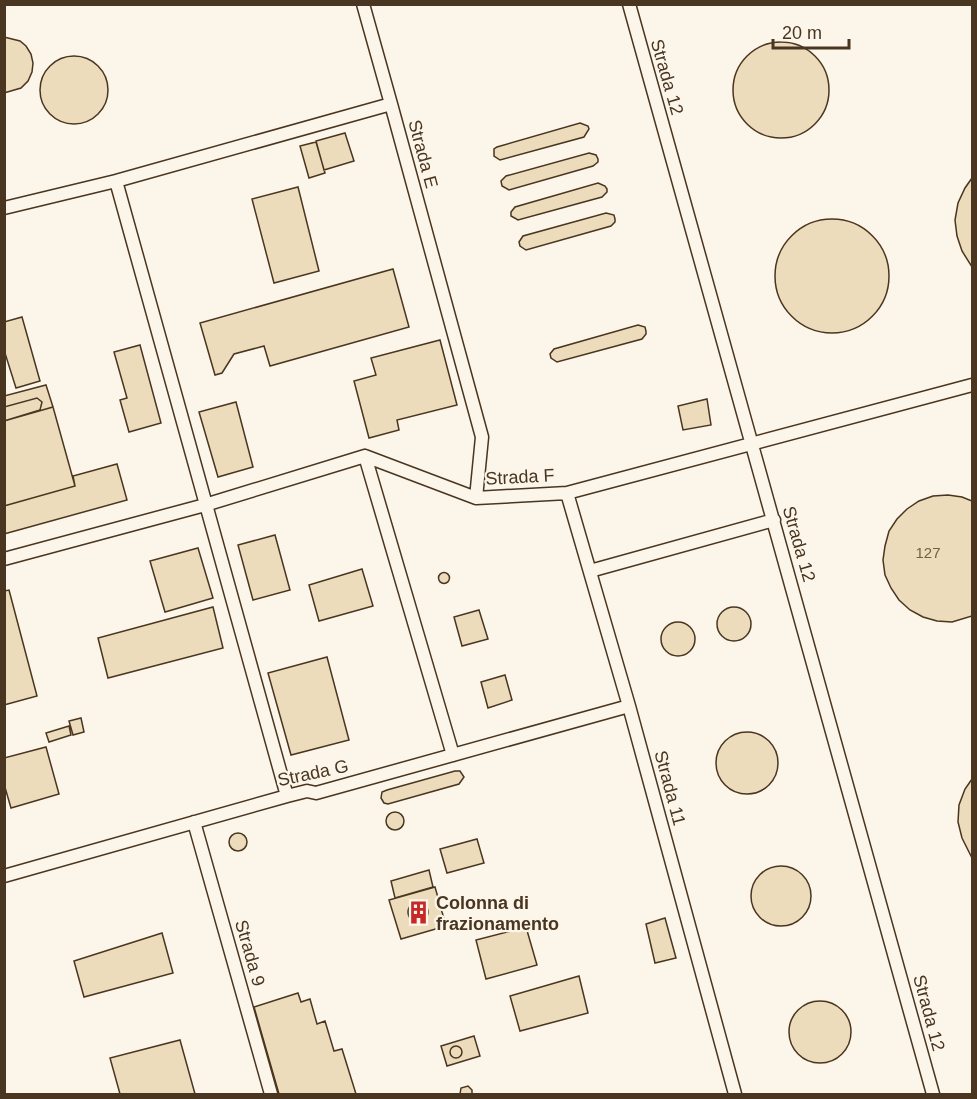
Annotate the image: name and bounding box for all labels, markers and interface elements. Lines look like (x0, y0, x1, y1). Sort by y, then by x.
scale bar (773, 12, 850, 50)
text: 20 m (782, 23, 822, 43)
street label: Strada 12 (647, 37, 687, 117)
street label: Strada E (404, 118, 442, 190)
street label: Strada F (485, 465, 555, 489)
street label: Strada 12 (779, 504, 819, 584)
house number: 127 (915, 544, 941, 561)
street label: Strada 11 (650, 748, 690, 828)
street label: Strada G (276, 756, 350, 790)
place label: Colonna di frazionamento (436, 893, 559, 934)
building icon: Colonna di frazionamento (405, 900, 431, 926)
street label: Strada 9 (231, 918, 269, 988)
street label: Strada 12 (909, 973, 949, 1053)

